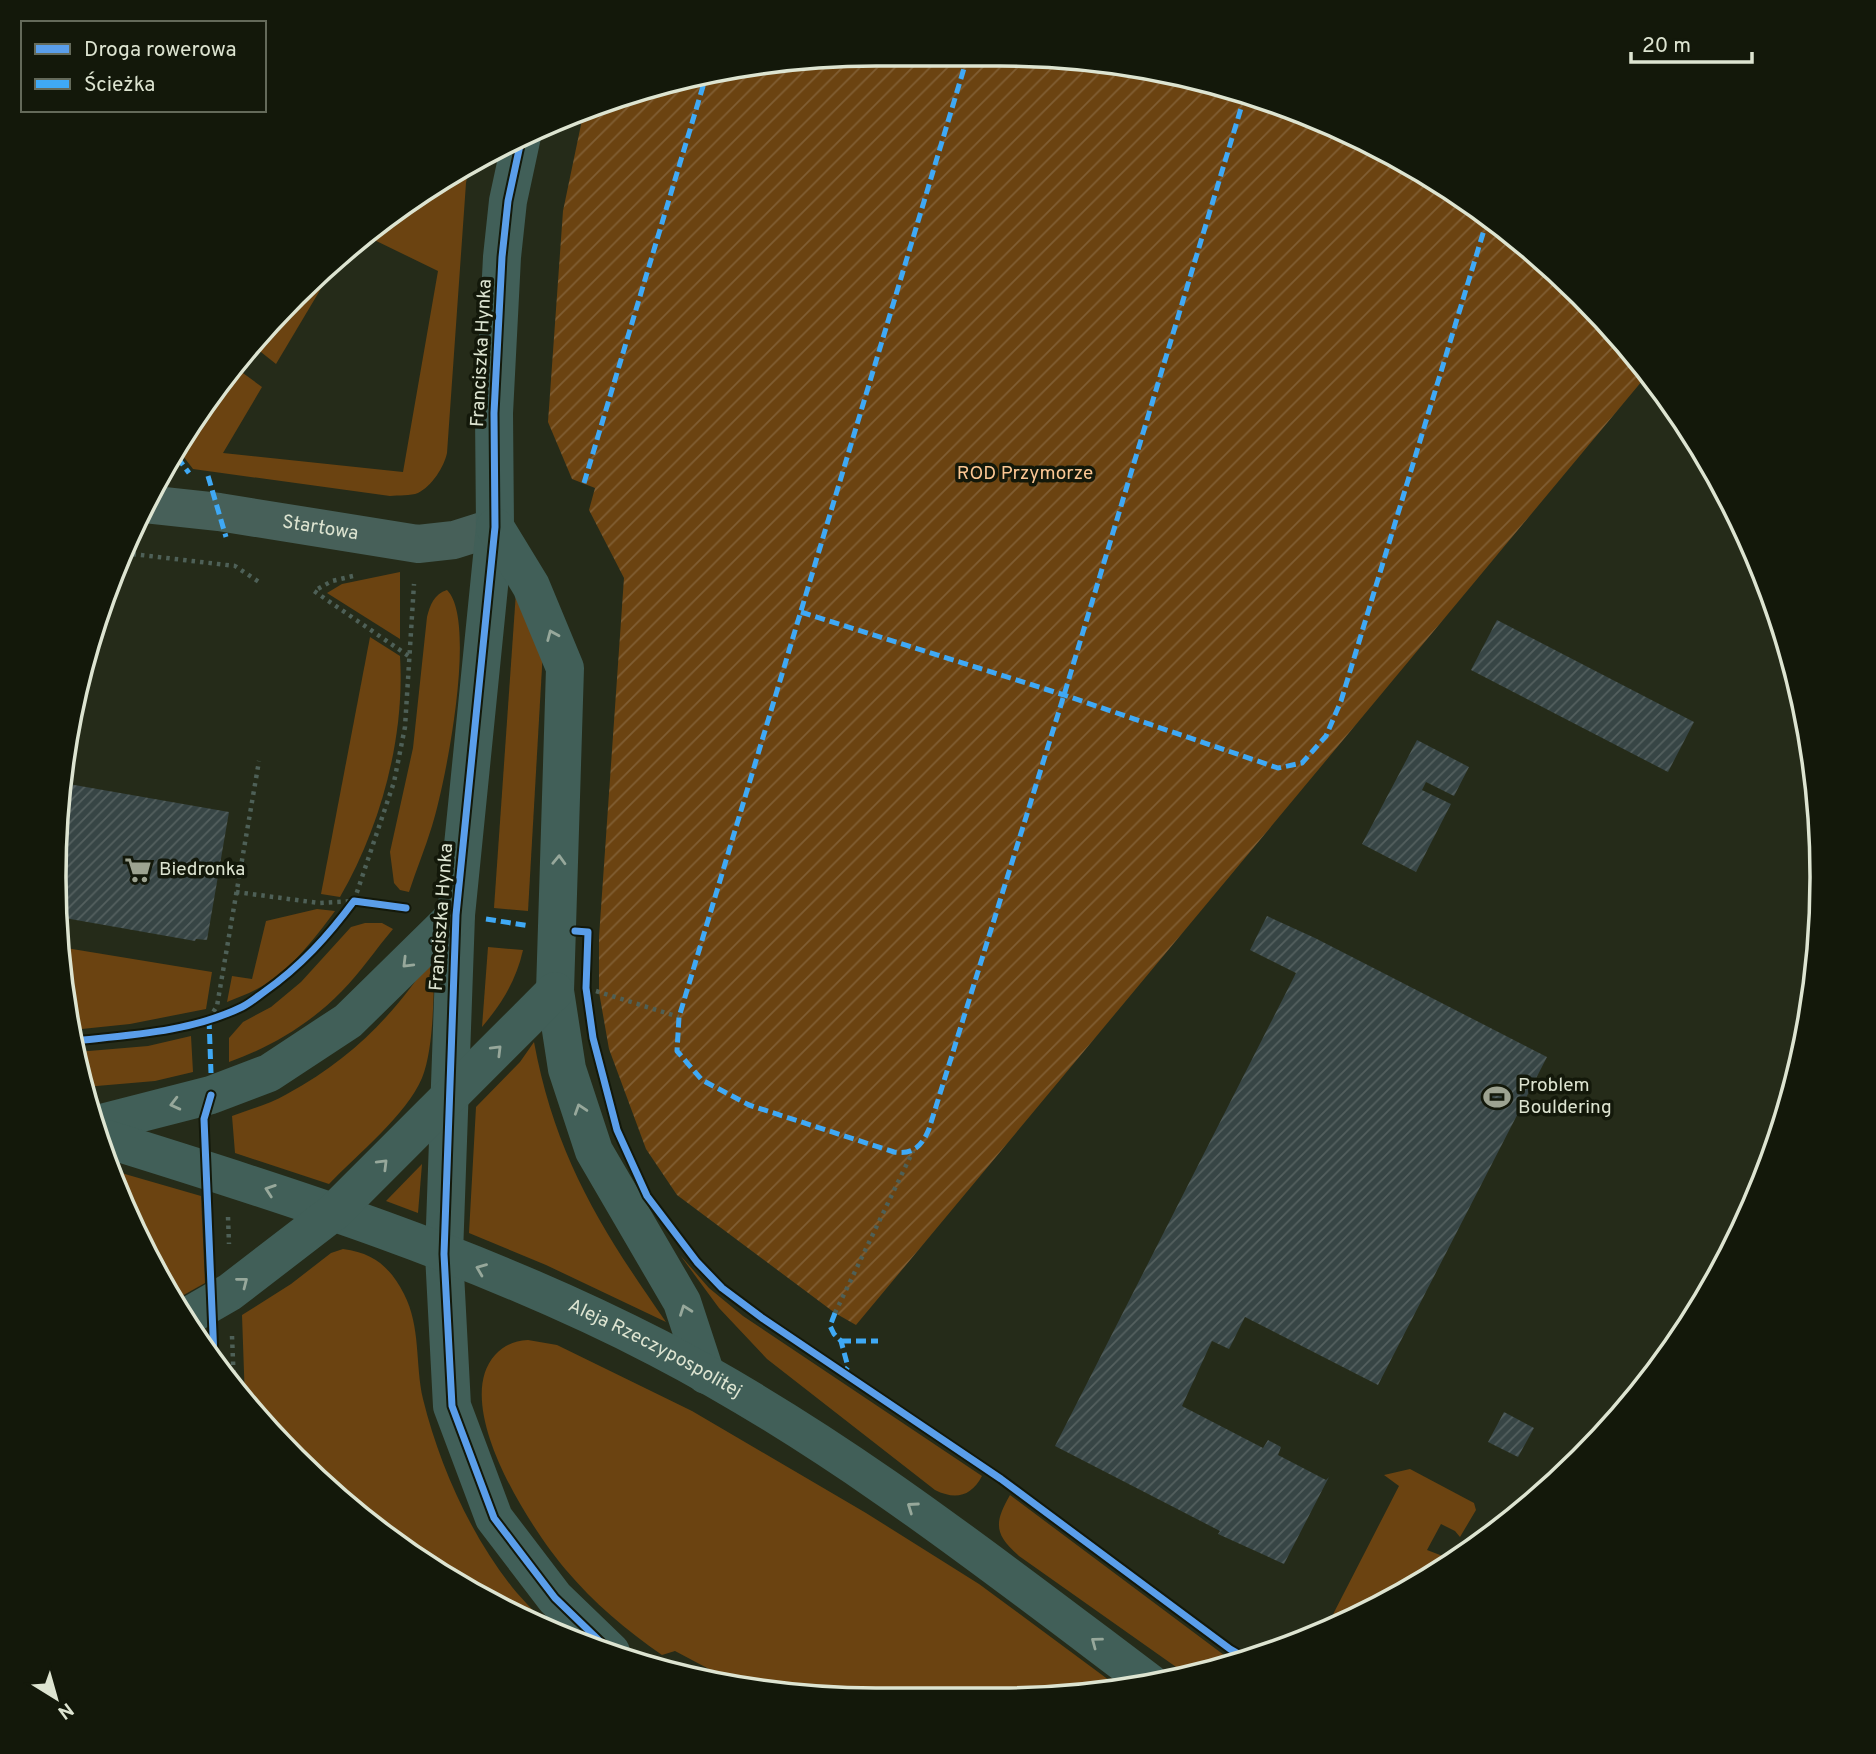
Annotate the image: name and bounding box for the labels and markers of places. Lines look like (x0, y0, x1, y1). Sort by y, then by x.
supermarket icon: Biedronka (123, 855, 153, 885)
place label: Biedronka (159, 858, 245, 882)
place label: Problem Bouldering (1518, 1074, 1612, 1120)
sports icon: Problem Bouldering (1482, 1082, 1512, 1112)

